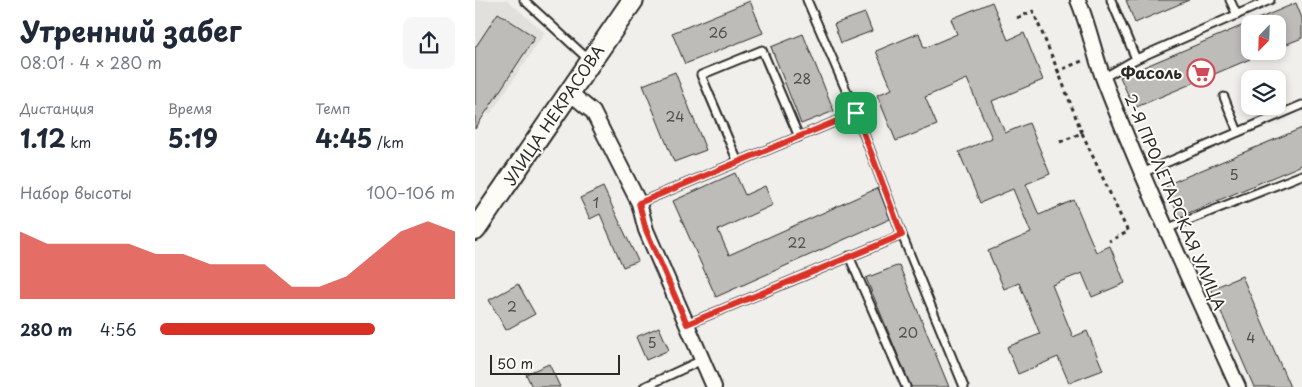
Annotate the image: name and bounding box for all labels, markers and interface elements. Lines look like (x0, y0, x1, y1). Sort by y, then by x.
text: Утренний забег (20, 9, 241, 52)
north arrow (1241, 15, 1286, 60)
map controls (1241, 15, 1286, 115)
button: share (403, 17, 455, 69)
house number: 26 (708, 22, 728, 43)
street label: УЛИЦА НЕКРАСОВА (497, 39, 609, 189)
text: 08:01 · 4 × 280 m (20, 50, 162, 74)
supermarket icon: Фасоль (1186, 58, 1216, 88)
place label: Фасоль (1121, 60, 1182, 84)
house number: 28 (793, 68, 811, 89)
button: layers (1241, 70, 1286, 115)
street label: 2-Я ПРОЛЕТАРСКАЯ УЛИЦА (1119, 90, 1233, 314)
pin (835, 92, 877, 134)
text: Дистанция (20, 98, 94, 119)
text: Время (168, 98, 212, 119)
text: Темп (315, 98, 351, 119)
icon: arrive (842, 99, 870, 127)
house number: 24 (666, 106, 684, 127)
text: 1.12 (20, 119, 66, 157)
text: 5:19 (168, 119, 218, 157)
text: 4:45 (315, 119, 373, 157)
text: km (66, 132, 91, 153)
text: /km (373, 132, 404, 153)
house number: 5 (1229, 164, 1239, 185)
text: Набор высоты (20, 180, 132, 204)
text: 100–106 m (367, 180, 455, 204)
house number: 1 (593, 192, 599, 213)
house number: 22 (788, 232, 806, 253)
house number: 2 (507, 296, 517, 317)
text: 280 m (20, 317, 72, 341)
text: 4:56 (100, 317, 137, 341)
house number: 20 (898, 322, 918, 343)
house number: 4 (1246, 327, 1256, 348)
house number: 5 (647, 332, 657, 353)
scale bar (490, 352, 620, 375)
text: 50 m (497, 353, 533, 374)

